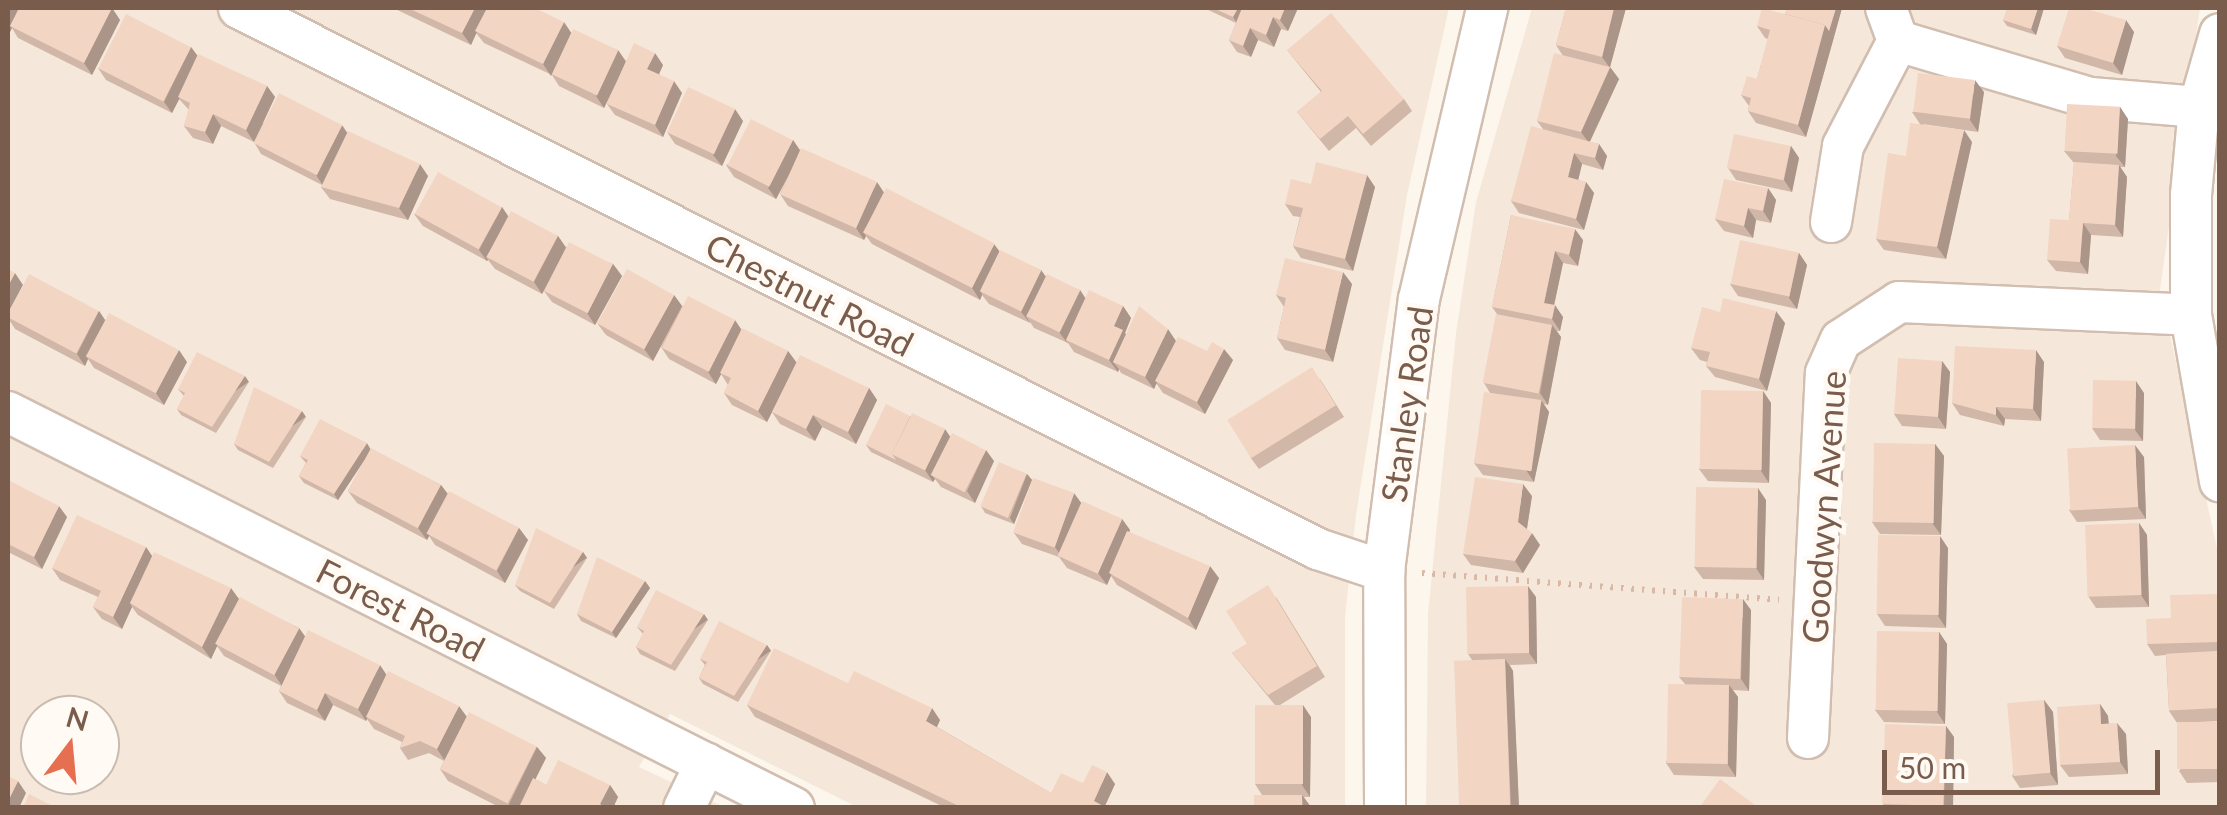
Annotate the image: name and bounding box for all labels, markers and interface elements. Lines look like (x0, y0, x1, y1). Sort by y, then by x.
street label: Chestnut Road (699, 224, 921, 364)
street label: Stanley Road (1371, 303, 1441, 505)
street label: Goodwyn Avenue (1792, 369, 1854, 645)
street label: Forest Road (310, 549, 492, 669)
north arrow (20, 695, 120, 795)
text: N (63, 699, 93, 737)
scale bar (1887, 730, 2164, 792)
text: 50 m (1899, 749, 1966, 785)

